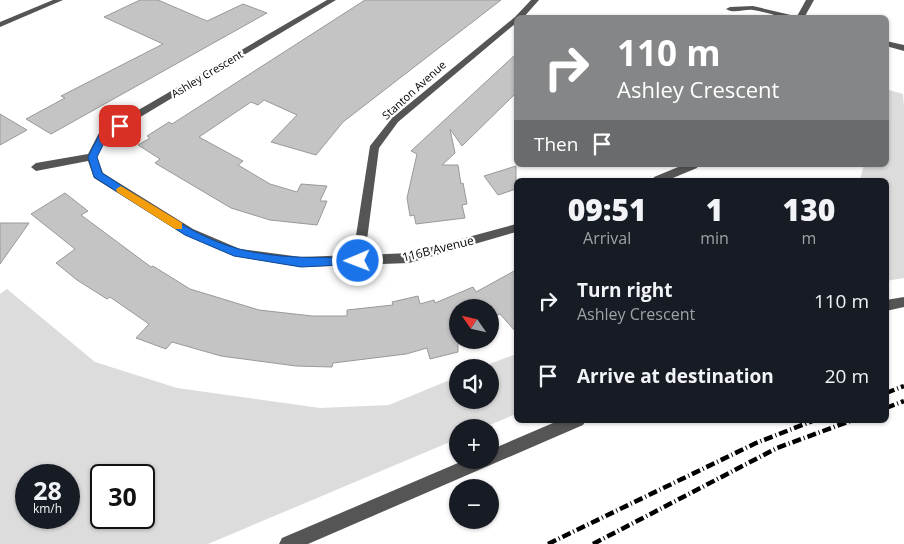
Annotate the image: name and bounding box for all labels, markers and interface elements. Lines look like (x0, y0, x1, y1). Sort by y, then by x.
text: 110 m (617, 29, 721, 76)
icon: right (534, 35, 599, 100)
street label: Ashley Crescent (168, 46, 245, 101)
street label: Stanton Avenue (378, 57, 449, 122)
text: Ashley Crescent (617, 74, 779, 104)
pin (99, 105, 141, 147)
icon: arrive (106, 112, 134, 140)
icon: arrive (588, 130, 616, 158)
text: Then (534, 131, 578, 157)
text: 09:51 (568, 189, 647, 230)
text: 1 (706, 189, 723, 230)
text: 130 (783, 189, 835, 230)
text: Arrival (583, 227, 631, 249)
text: min (700, 227, 729, 249)
text: m (802, 227, 816, 249)
street label: 116B Avenue (400, 231, 476, 266)
position arrow (331, 234, 383, 286)
text: Turn right (577, 277, 672, 303)
icon: right (534, 287, 562, 315)
text: 110 m (814, 288, 869, 314)
north arrow (449, 299, 499, 349)
map controls (449, 299, 499, 529)
text: Ashley Crescent (577, 303, 695, 325)
button: sound (449, 359, 499, 409)
icon: arrive (534, 362, 562, 390)
text: Arrive at destination (577, 363, 774, 389)
text: 20 m (825, 363, 869, 389)
button: + (449, 419, 499, 469)
speed limit sign: 30 (90, 464, 155, 529)
text: 28 (33, 473, 62, 507)
button: − (449, 479, 499, 529)
text: km/h (33, 500, 62, 517)

